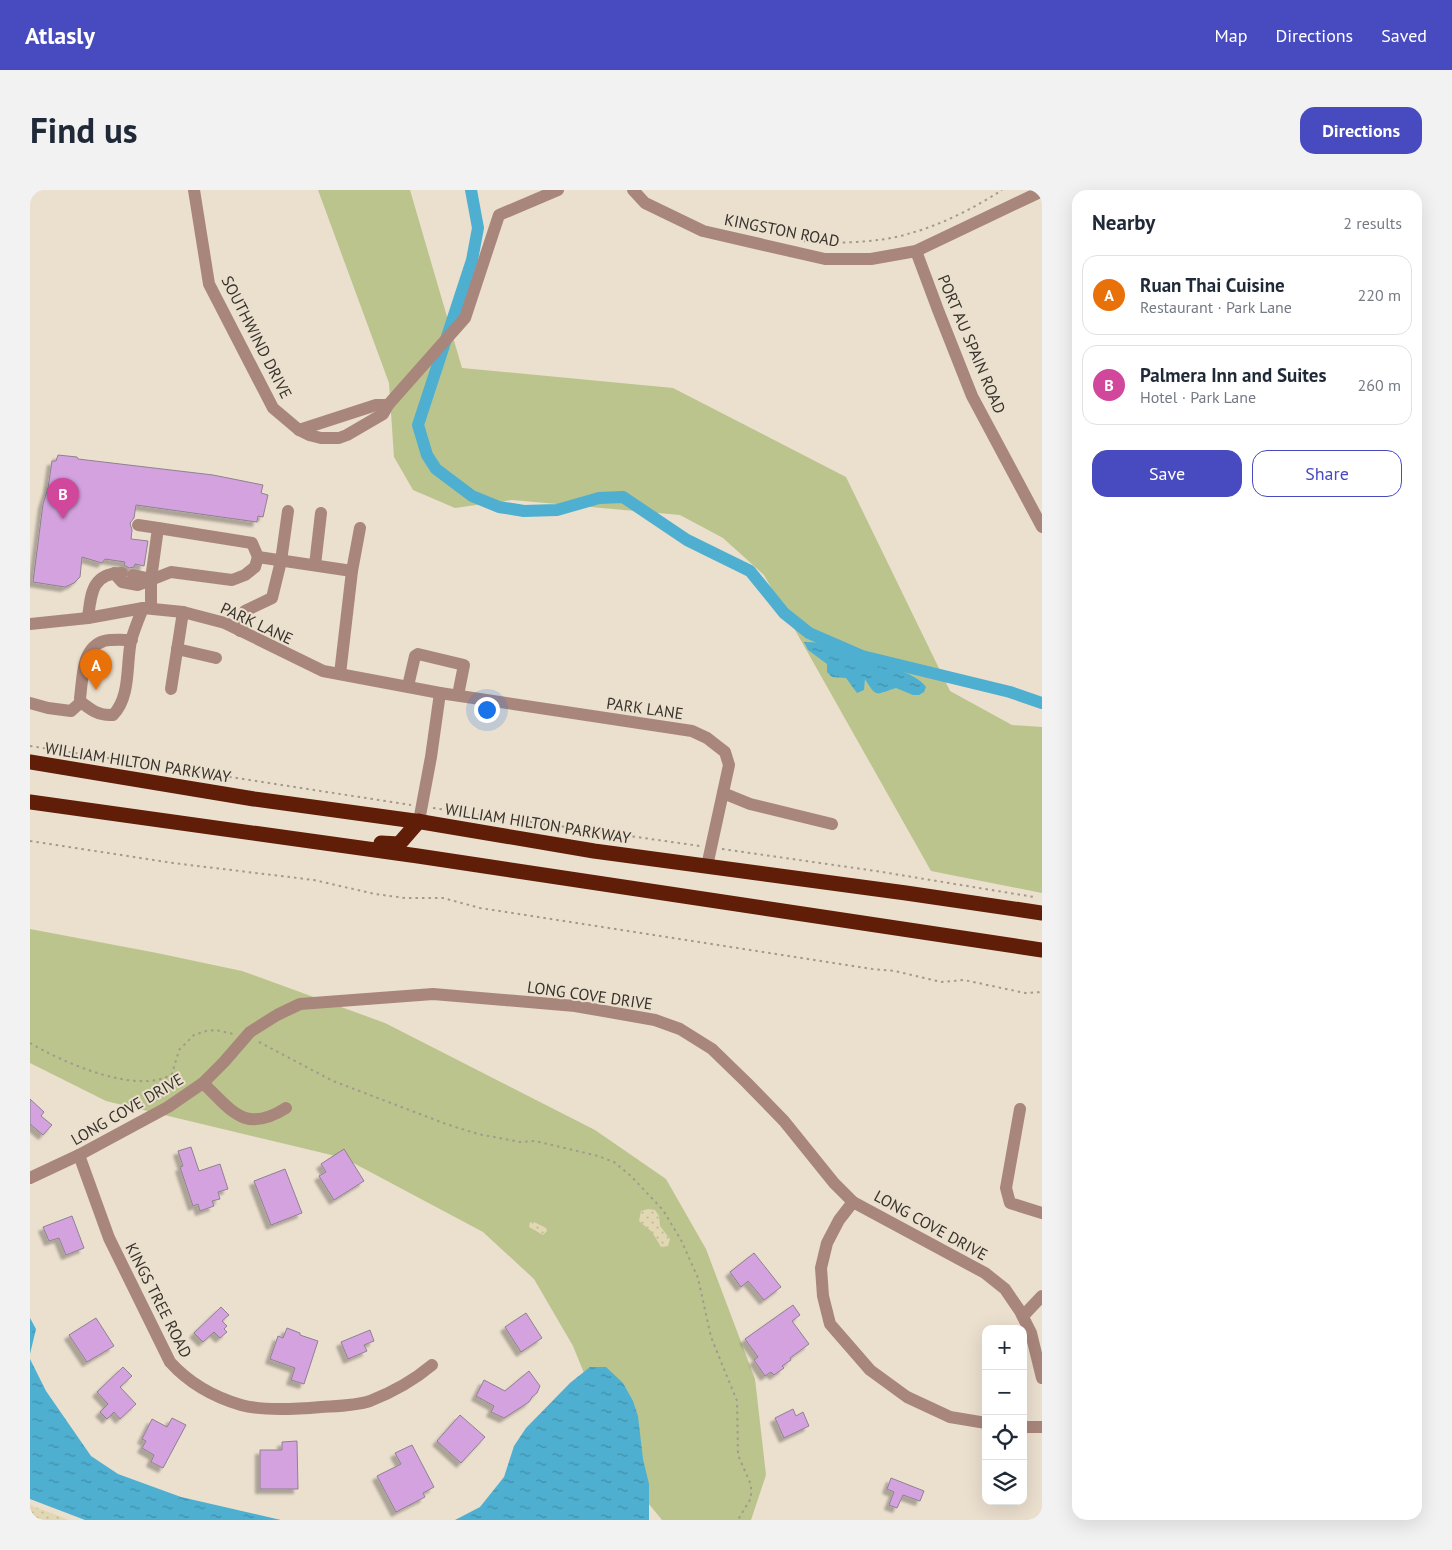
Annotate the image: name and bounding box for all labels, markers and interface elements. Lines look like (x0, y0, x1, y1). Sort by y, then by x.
text: Atlasly (25, 20, 95, 51)
text: Map (1215, 24, 1247, 47)
text: Directions (1275, 24, 1353, 47)
text: Saved (1381, 24, 1427, 47)
text: Find us (30, 107, 138, 153)
button: Directions (1300, 107, 1422, 154)
street label: KINGSTON ROAD (723, 209, 841, 251)
text: Nearby (1092, 209, 1155, 236)
text: 2 results (1343, 213, 1402, 233)
street label: SOUTHWIND DRIVE (217, 272, 297, 402)
street label: PORT AU SPAIN ROAD (934, 272, 1010, 416)
text: Ruan Thai Cuisine (1140, 273, 1285, 297)
text: A (1104, 285, 1114, 305)
text: 220 m (1358, 285, 1401, 305)
text: Restaurant · Park Lane (1140, 297, 1292, 317)
text: Palmera Inn and Suites (1140, 363, 1327, 387)
text: B (1104, 375, 1114, 395)
text: 260 m (1358, 375, 1401, 395)
text: Hotel · Park Lane (1140, 387, 1256, 407)
button: Save (1092, 450, 1242, 497)
button: Share (1252, 450, 1402, 497)
pin: B (47, 478, 79, 519)
street label: PARK LANE (218, 598, 296, 648)
pin: A (80, 649, 112, 690)
street label: PARK LANE (605, 693, 685, 723)
your location (474, 697, 500, 723)
street label: WILLIAM HILTON PARKWAY (44, 737, 232, 787)
street label: WILLIAM HILTON PARKWAY (444, 798, 632, 848)
street label: LONG COVE DRIVE (526, 976, 654, 1014)
street label: LONG COVE DRIVE (67, 1069, 187, 1149)
street label: LONG COVE DRIVE (871, 1186, 991, 1264)
street label: KINGS TREE ROAD (121, 1239, 197, 1361)
map controls (982, 1325, 1027, 1505)
button: + (982, 1325, 1027, 1370)
button: − (982, 1370, 1027, 1415)
button: locate (982, 1415, 1027, 1460)
button: layers (982, 1460, 1027, 1505)

